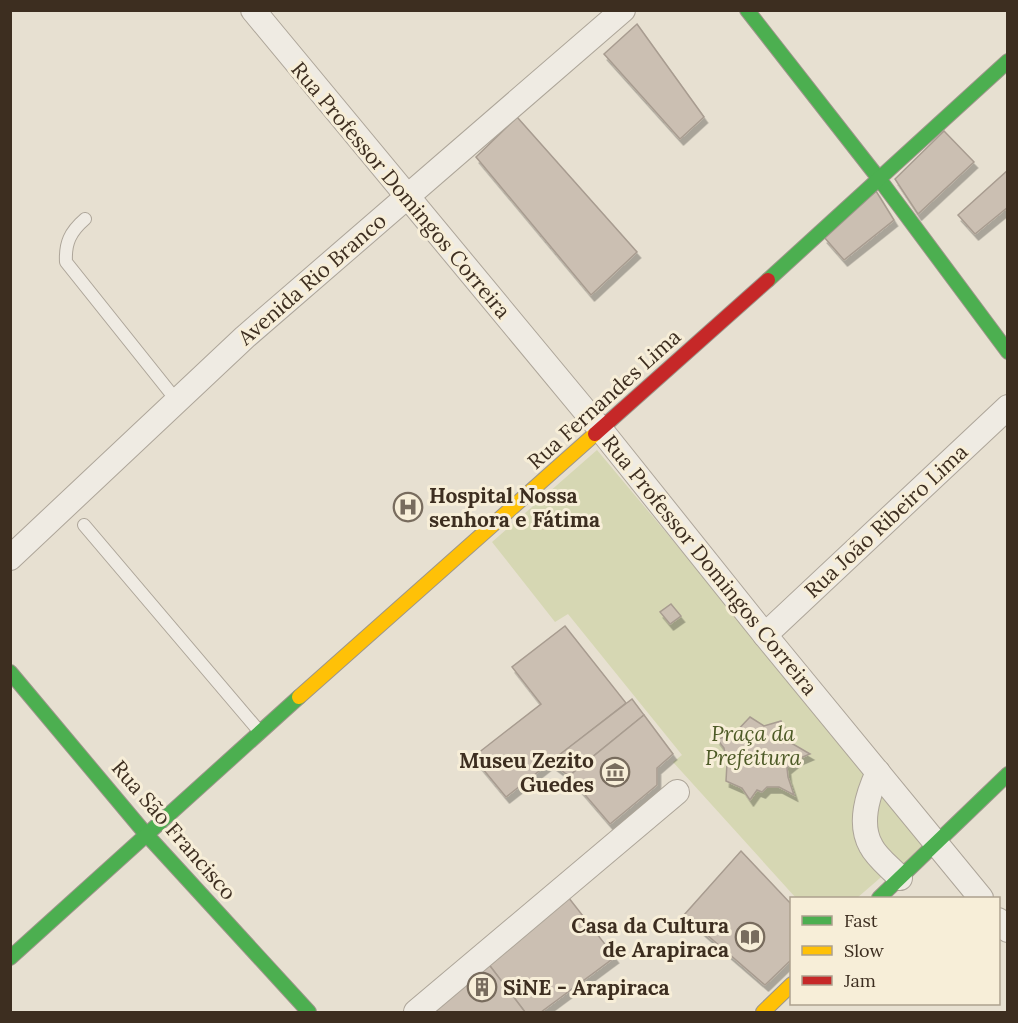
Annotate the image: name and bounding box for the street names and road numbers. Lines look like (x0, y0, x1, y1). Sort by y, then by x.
street label: Rua Professor Domingos Correira (286, 56, 517, 324)
street label: Avenida Rio Branco (231, 207, 392, 351)
street label: Rua Fernandes Lima (522, 323, 686, 475)
street label: Rua Professor Domingos Correira (597, 429, 824, 701)
street label: Rua João Ribeiro Lima (799, 438, 973, 604)
street label: Rua São Francisco (106, 754, 242, 906)

